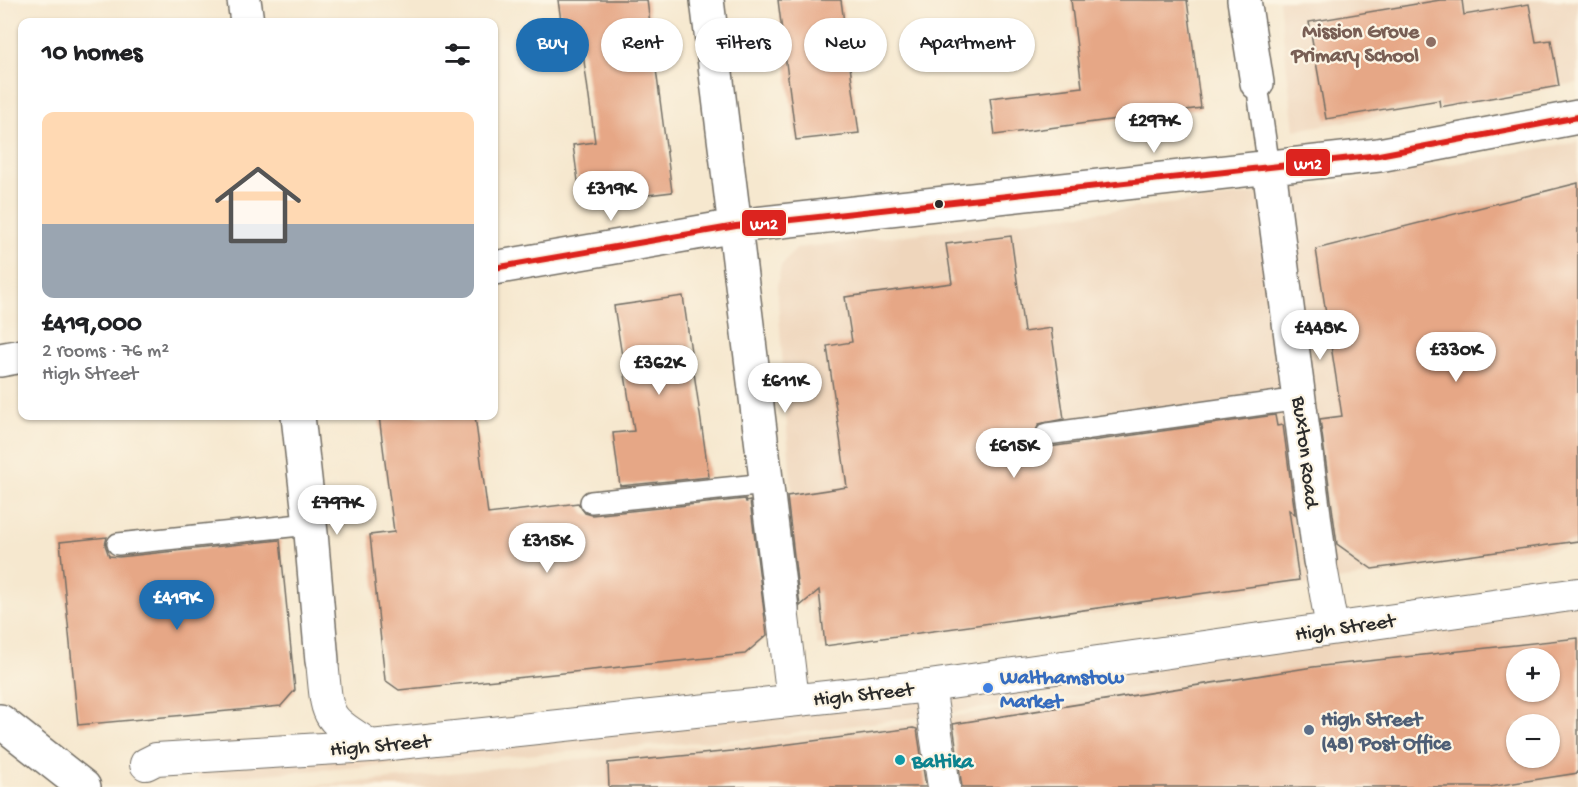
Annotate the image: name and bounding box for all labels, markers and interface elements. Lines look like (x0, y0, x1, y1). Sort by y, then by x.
chip: Buy (516, 18, 589, 72)
chip: Rent (601, 18, 683, 72)
chip: Filters (695, 18, 792, 72)
chip: New (804, 18, 887, 72)
chip: Apartment (899, 18, 1035, 72)
place label: Mission Grove Primary School (1291, 21, 1420, 70)
marker: Mission Grove Primary School (1424, 35, 1438, 49)
icon: filters (441, 38, 474, 71)
text: 10 homes (42, 39, 142, 70)
pin: £297K (1112, 103, 1196, 154)
text: £297K (1129, 111, 1179, 134)
line badge: W12 (1285, 148, 1331, 177)
icon: home (204, 151, 312, 259)
text: W12 (1293, 157, 1322, 176)
pin: £319K (569, 171, 653, 222)
text: £319K (587, 179, 635, 202)
unlabelled marker (933, 198, 945, 210)
line badge: W12 (741, 209, 787, 237)
text: W12 (749, 217, 778, 236)
text: £419,000 (42, 310, 142, 341)
pin: £448K (1278, 310, 1362, 361)
text: £448K (1295, 318, 1345, 341)
pin: £330K (1414, 332, 1498, 383)
text: £330K (1430, 340, 1482, 363)
text: 2 rooms · 76 m² (42, 341, 169, 364)
pin: £362K (617, 345, 701, 396)
text: £362K (634, 353, 684, 376)
pin: £611K (743, 363, 827, 414)
text: High Street (42, 364, 138, 387)
text: £611K (762, 371, 808, 394)
street label: Buxton Road (1284, 394, 1323, 511)
pin: £615K (972, 428, 1056, 479)
text: £615K (990, 436, 1038, 459)
pin: £797K (295, 485, 379, 536)
text: £797K (312, 493, 362, 516)
pin: £315K (505, 523, 589, 574)
text: £315K (523, 531, 571, 554)
pin: £419K (135, 580, 219, 631)
text: £419K (153, 588, 201, 611)
street label: High Street (1294, 610, 1400, 649)
map controls (1506, 648, 1560, 768)
button: + (1506, 648, 1560, 702)
place label: Walthamstow Market (999, 667, 1125, 716)
street label: High Street (812, 679, 917, 714)
marker: Walthamstow Market (981, 681, 995, 695)
place label: High Street (48) Post Office (1321, 709, 1452, 758)
button: − (1506, 714, 1560, 768)
marker: High Street (48) Post Office (1302, 723, 1316, 737)
street label: High Street (329, 730, 434, 764)
place label: Baltika (911, 751, 975, 776)
marker: Baltika (893, 753, 907, 767)

